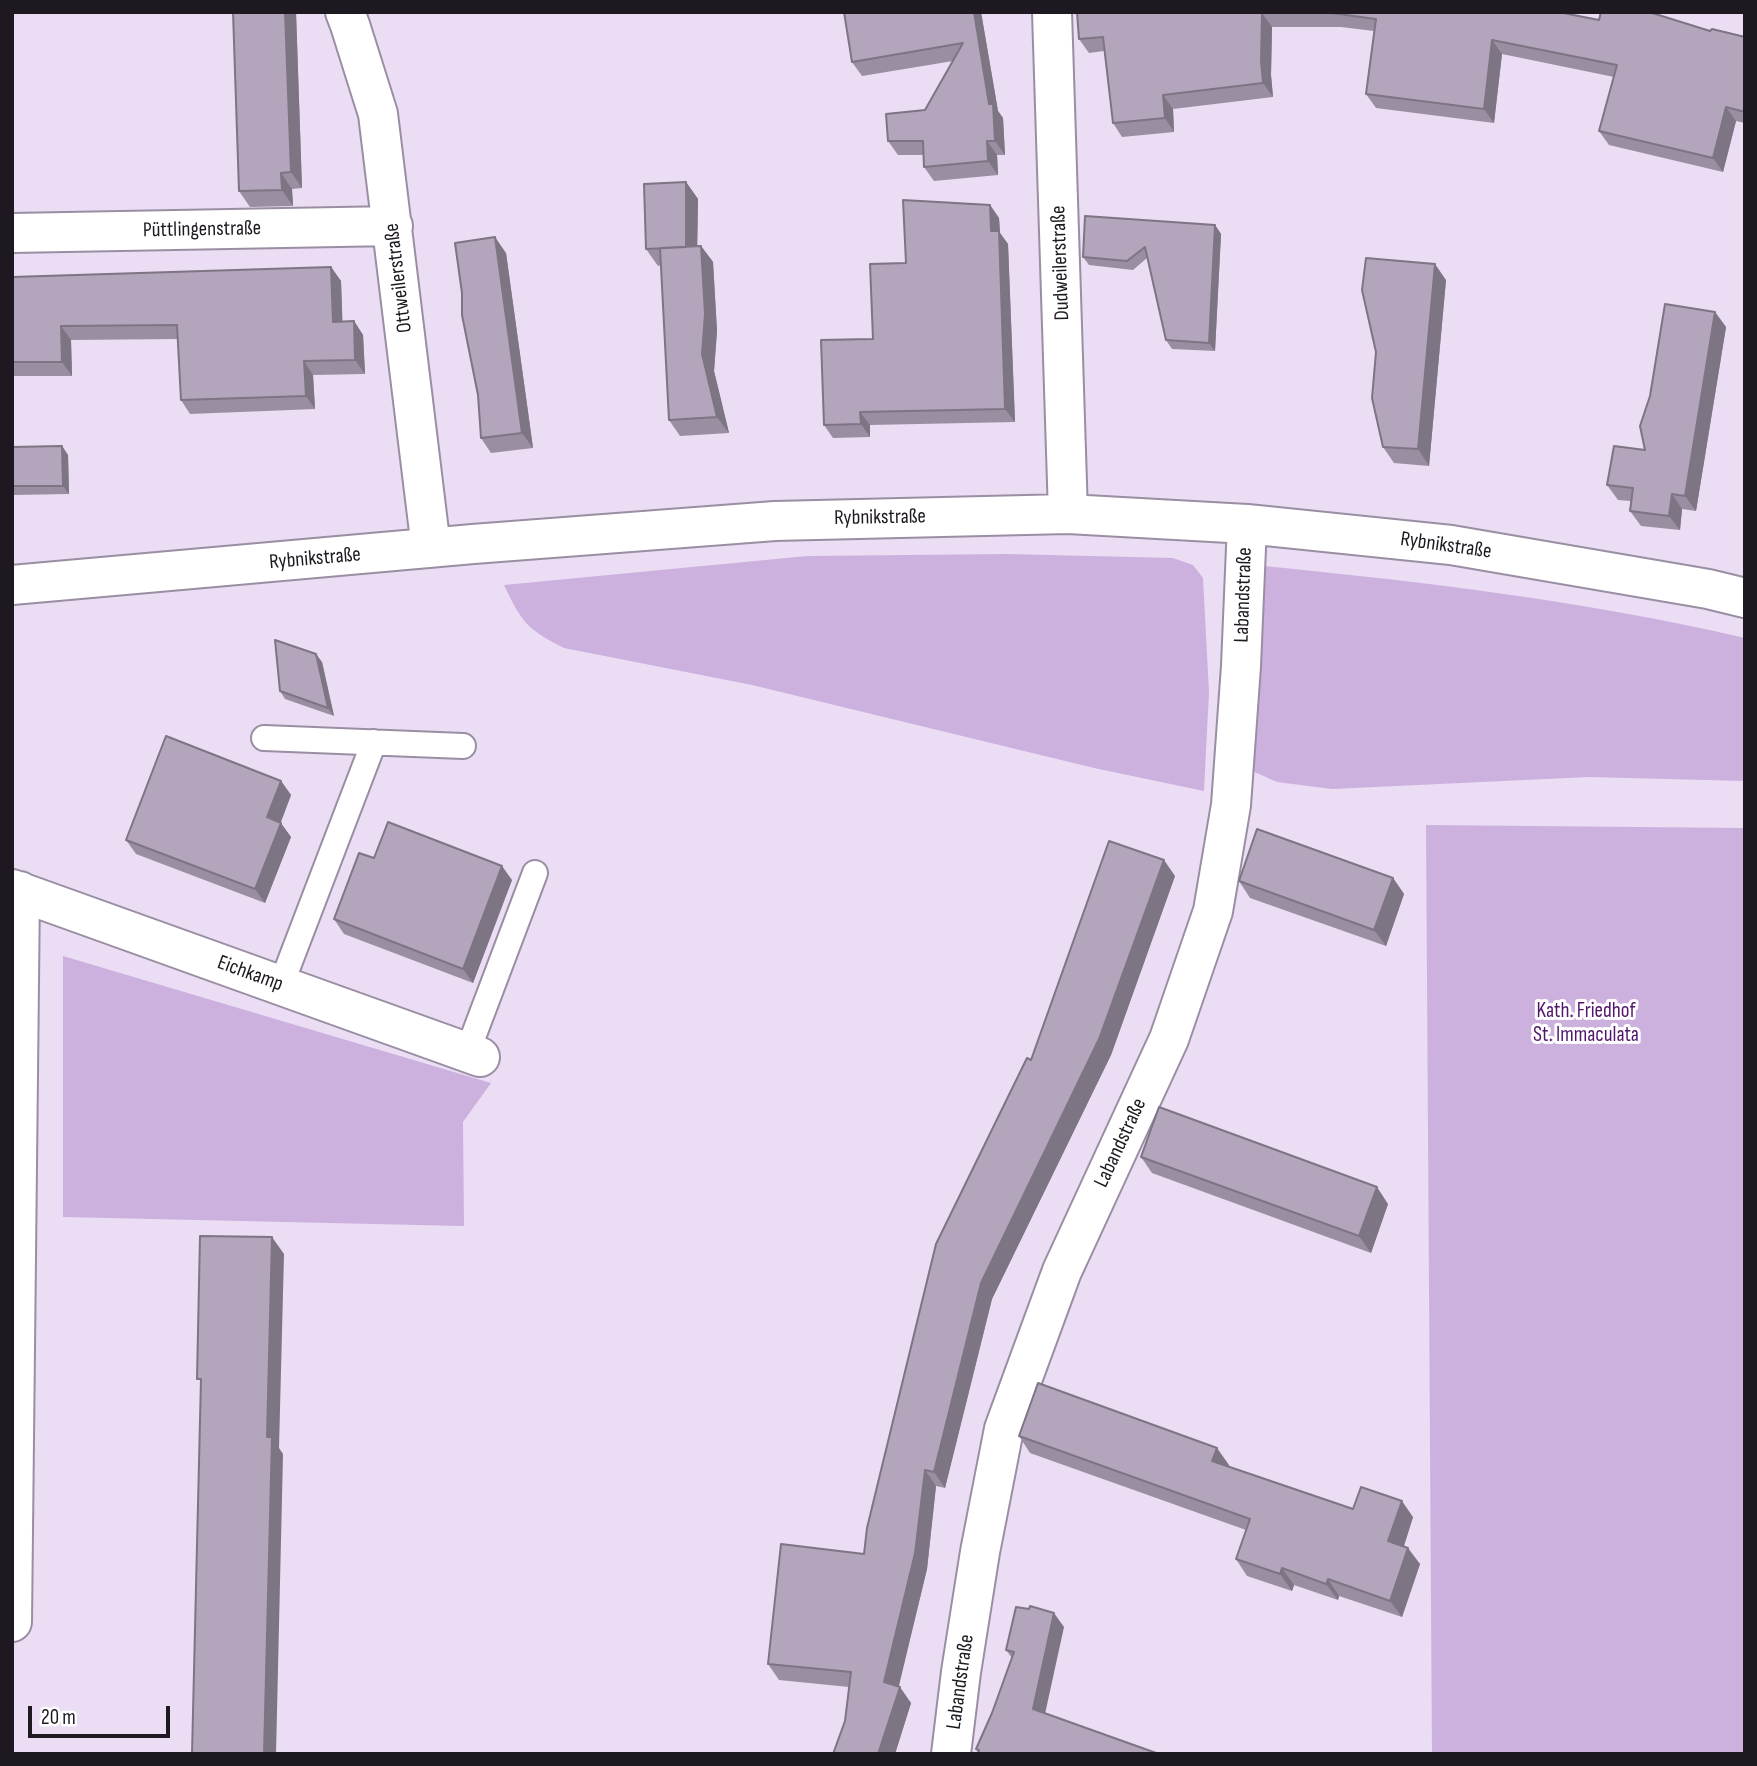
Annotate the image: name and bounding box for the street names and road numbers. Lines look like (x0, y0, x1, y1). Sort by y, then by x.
street label: Dudweilerstraße (1046, 205, 1076, 321)
street label: Püttlingenstraße (143, 216, 261, 244)
street label: Ottweilerstraße (380, 222, 418, 334)
street label: Rybnikstraße (834, 505, 926, 531)
street label: Rybnikstraße (1399, 527, 1493, 565)
street label: Rybnikstraße (268, 542, 362, 576)
street label: Labandstraße (1230, 547, 1258, 643)
street label: Eichkamp (214, 950, 286, 998)
street label: Labandstraße (1089, 1094, 1153, 1192)
street label: Labandstraße (942, 1633, 980, 1731)

